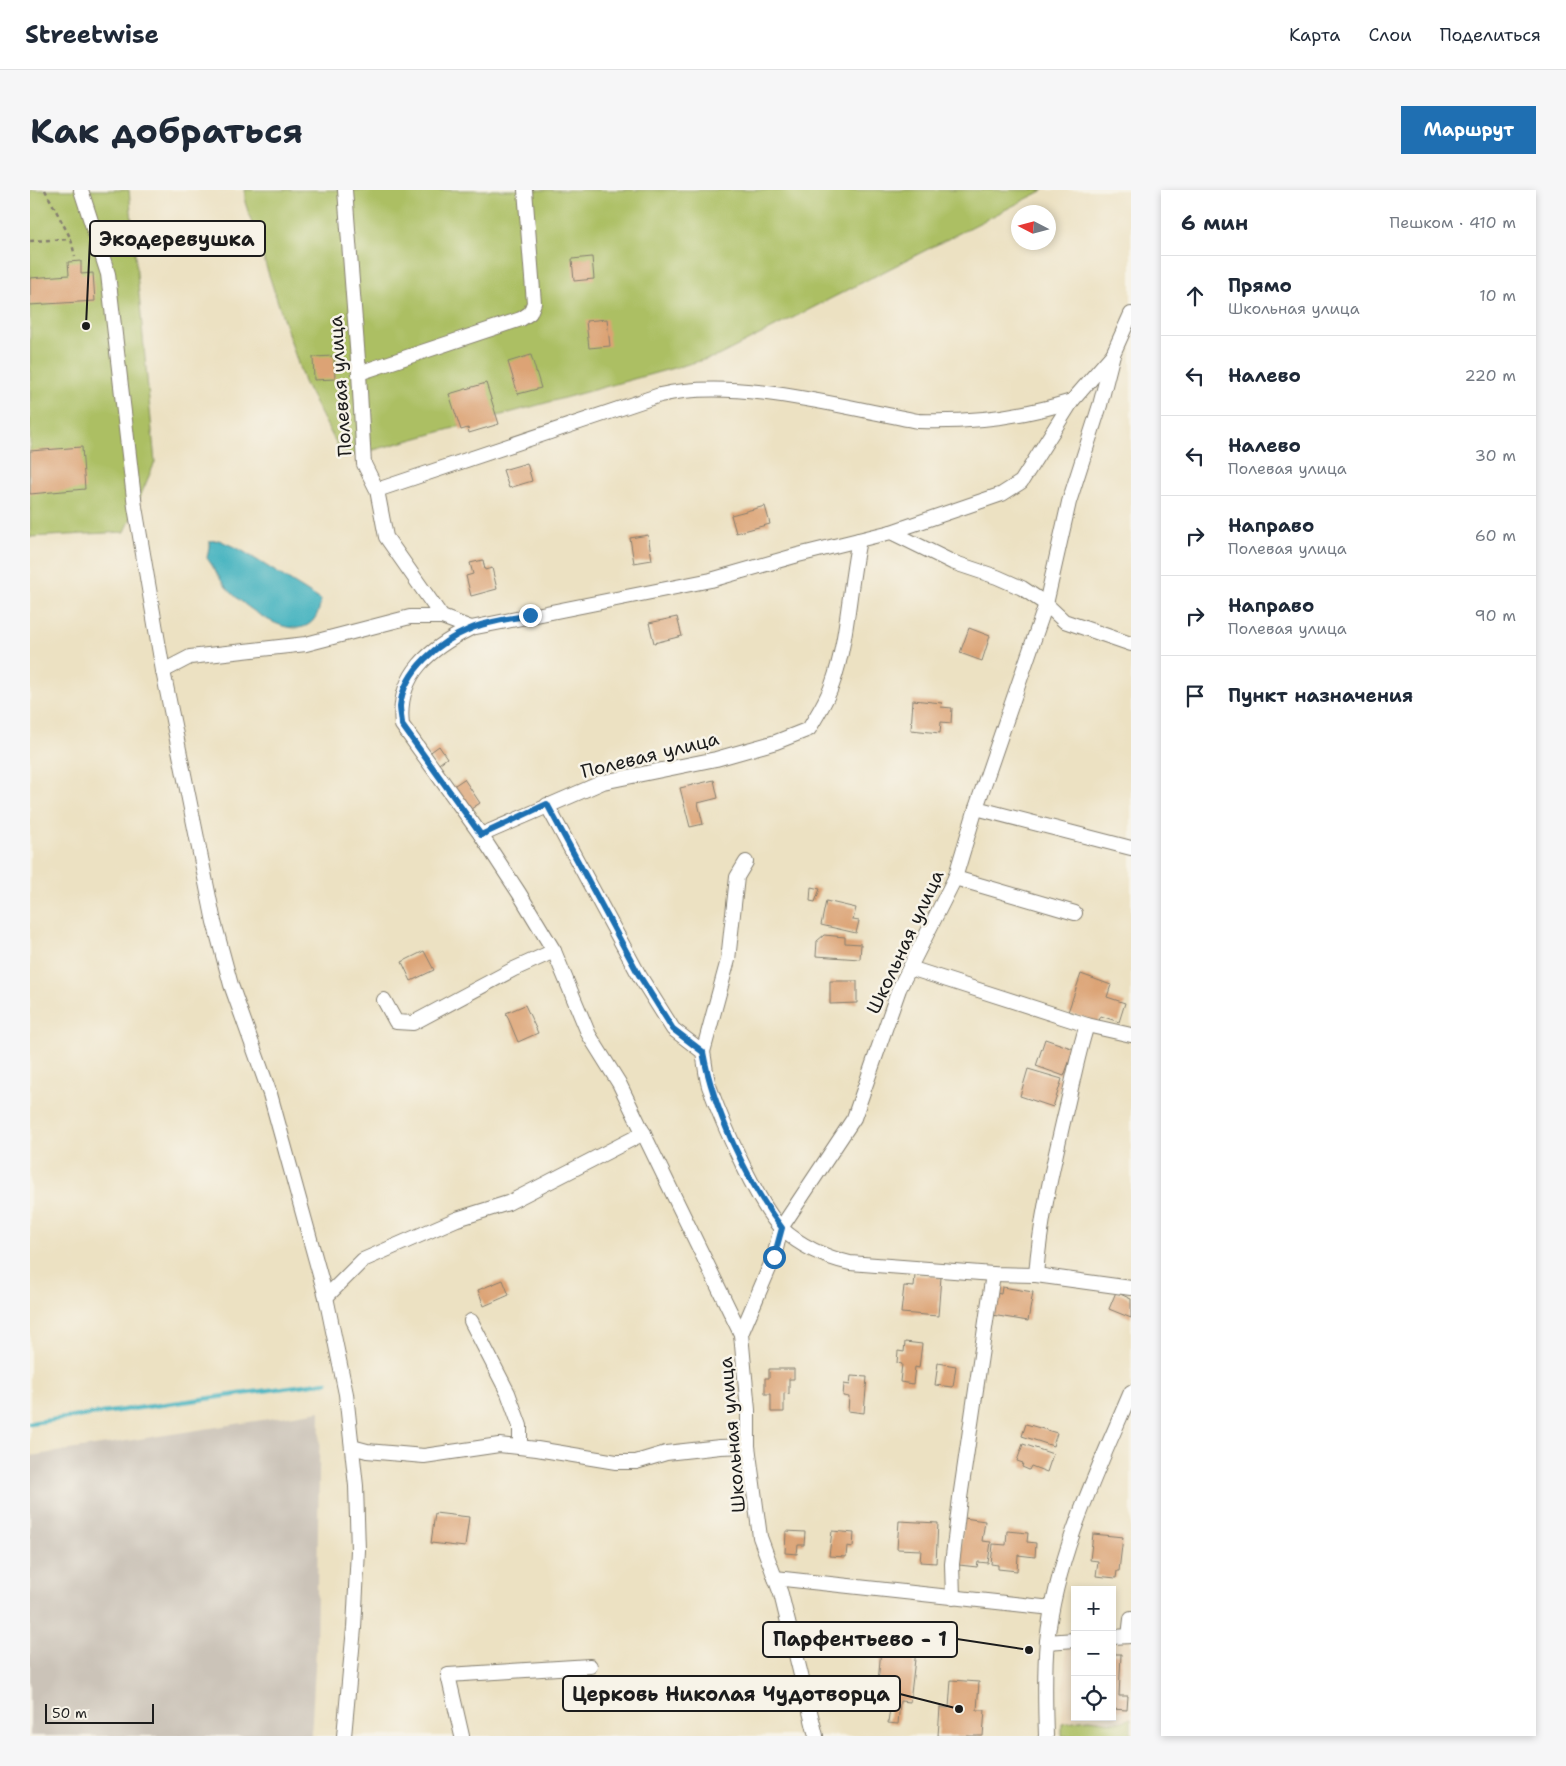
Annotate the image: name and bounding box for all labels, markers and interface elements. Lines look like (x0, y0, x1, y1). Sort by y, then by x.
text: Streetwise (25, 19, 159, 51)
text: Карта (1289, 23, 1340, 47)
text: Слои (1368, 23, 1412, 47)
text: Поделиться (1440, 23, 1541, 47)
button: Маршрут (1401, 106, 1536, 154)
text: Как добраться (30, 107, 303, 154)
north arrow (1011, 205, 1056, 250)
text: 6 мин (1181, 209, 1248, 237)
text: Пешком · 410 m (1390, 212, 1516, 233)
callout: Экодеревушка (90, 221, 265, 256)
text: Экодеревушка (99, 226, 255, 252)
text: Прямо (1228, 273, 1292, 298)
icon: ahead (1181, 282, 1209, 310)
text: 10 m (1479, 285, 1516, 306)
text: Школьная улица (1228, 298, 1360, 319)
street label: Полевая улица (323, 315, 357, 457)
icon: left (1181, 362, 1209, 390)
text: Налево (1228, 363, 1301, 388)
text: 220 m (1464, 365, 1516, 386)
text: Налево (1228, 433, 1301, 458)
icon: left (1181, 442, 1209, 470)
text: 30 m (1475, 445, 1516, 466)
text: Полевая улица (1228, 458, 1347, 479)
text: Направо (1228, 513, 1314, 538)
icon: right (1181, 522, 1209, 550)
text: 60 m (1475, 525, 1516, 546)
text: Полевая улица (1228, 538, 1347, 559)
text: Направо (1228, 593, 1314, 618)
icon: right (1181, 602, 1209, 630)
route end (519, 604, 542, 627)
text: 90 m (1475, 605, 1516, 626)
text: Полевая улица (1228, 618, 1347, 639)
icon: arrive (1181, 682, 1209, 710)
text: Пункт назначения (1228, 683, 1413, 708)
street label: Полевая улица (579, 726, 722, 784)
street label: Школьная улица (861, 866, 949, 1018)
route start (763, 1246, 786, 1269)
street label: Школьная улица (713, 1356, 751, 1514)
map controls (1071, 1586, 1116, 1721)
button: + (1071, 1586, 1116, 1631)
callout: Парфентьево - 1 (763, 1622, 957, 1657)
text: Парфентьево - 1 (773, 1626, 947, 1652)
button: − (1071, 1631, 1116, 1676)
callout: Церковь Николая Чудотворца (563, 1676, 900, 1711)
button: locate (1071, 1676, 1116, 1721)
text: Церковь Николая Чудотворца (572, 1681, 890, 1707)
scale bar (45, 1701, 154, 1724)
text: 50 m (52, 1704, 87, 1722)

